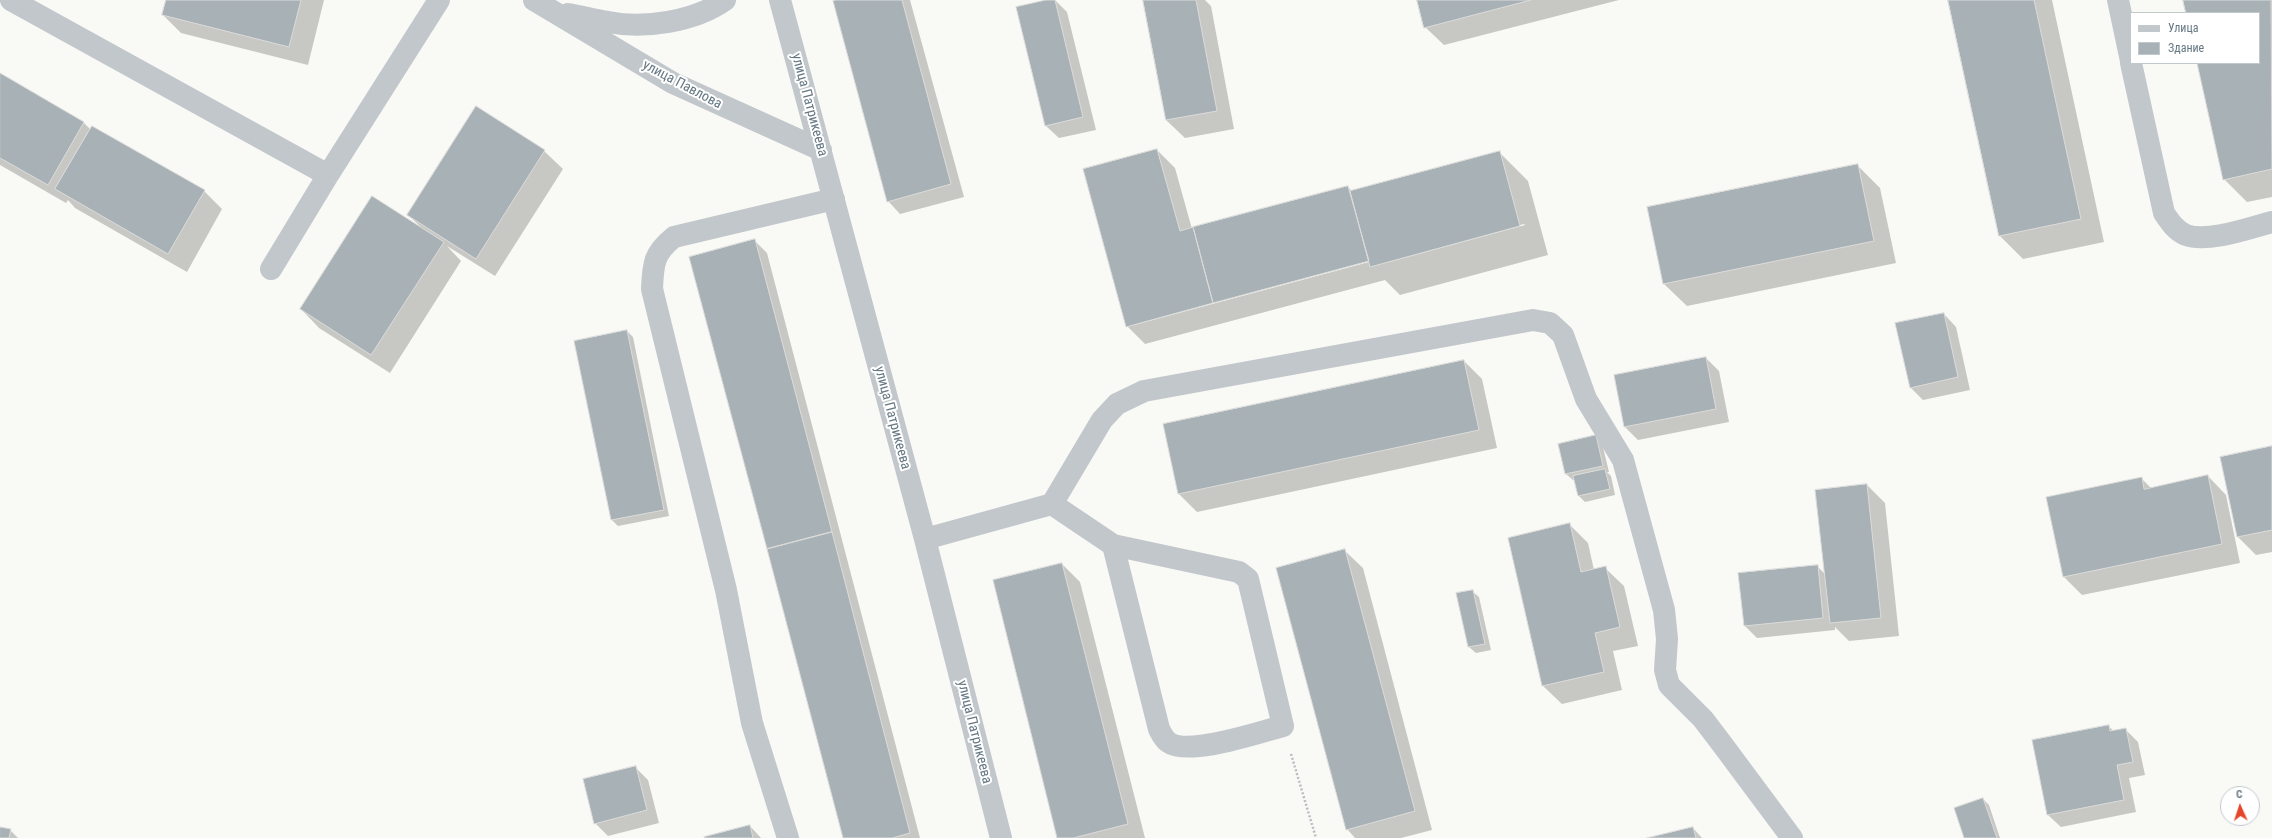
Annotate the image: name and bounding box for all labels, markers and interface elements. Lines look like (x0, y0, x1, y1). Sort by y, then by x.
legend (2130, 12, 2260, 64)
text: Улица (2168, 21, 2198, 35)
text: Здание (2168, 41, 2204, 55)
street label: улица Патрикеева (787, 52, 831, 158)
street label: улица Павлова (639, 57, 725, 113)
street label: улица Патрикеева (870, 365, 914, 471)
street label: улица Патрикеева (953, 679, 995, 785)
north arrow (2220, 786, 2260, 826)
text: С (2236, 788, 2243, 801)

